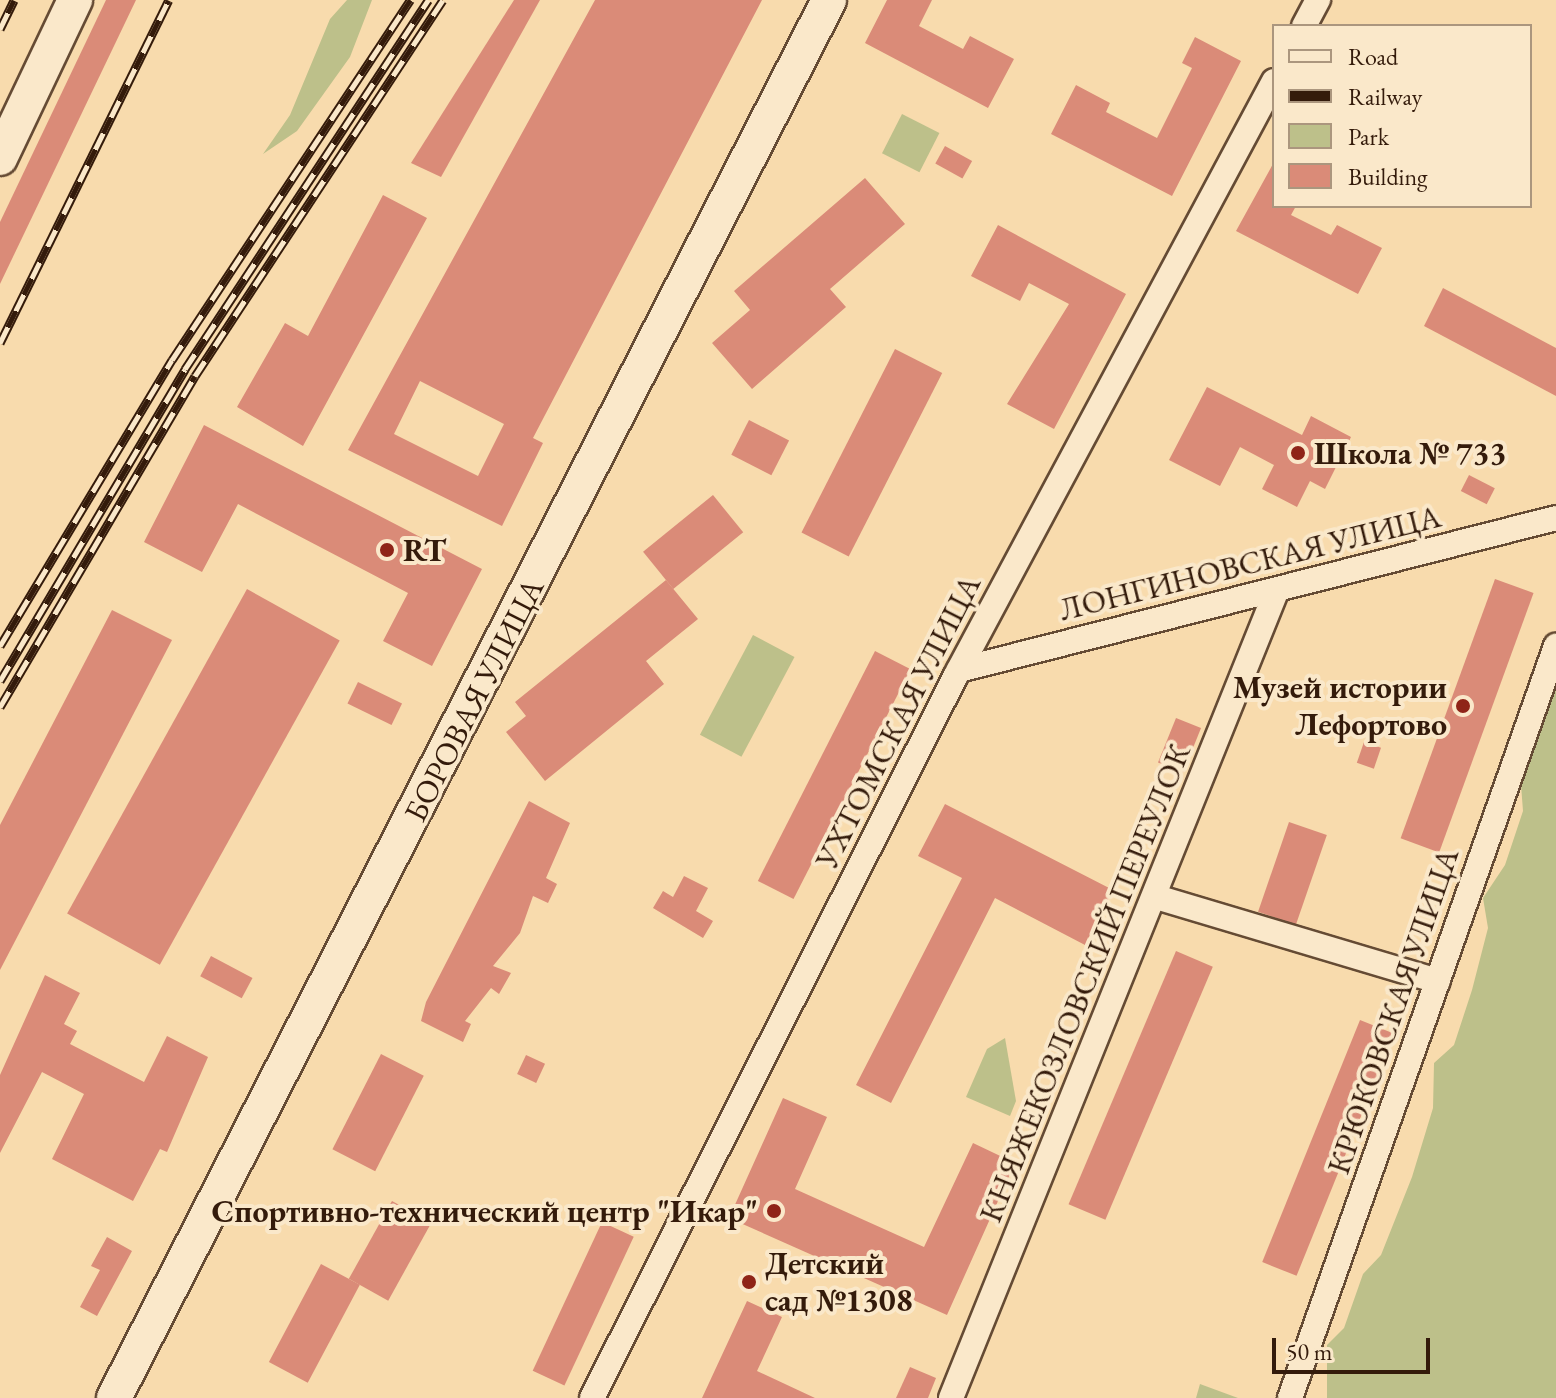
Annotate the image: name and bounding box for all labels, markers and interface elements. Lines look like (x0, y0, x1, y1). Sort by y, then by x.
legend (1272, 24, 1532, 208)
text: Road (1348, 41, 1398, 72)
text: Railway (1348, 81, 1422, 112)
text: Park (1348, 121, 1389, 152)
text: Building (1348, 161, 1428, 192)
place label: Школа № 733 (1314, 434, 1506, 472)
marker: Школа № 733 (1289, 444, 1307, 462)
street label: ЛОНГИНОВСКАЯ УЛИЦА (1055, 497, 1445, 629)
place label: RT (403, 531, 446, 569)
marker: RT (378, 541, 396, 559)
street label: УХТОМСКАЯ УЛИЦА (807, 569, 989, 875)
street label: БОРОВАЯ УЛИЦА (396, 572, 552, 828)
place label: Музей истории Лефортово (1233, 669, 1447, 744)
marker: Музей истории Лефортово (1454, 697, 1472, 715)
street label: КНЯЖЕКОЗЛОВСКИЙ ПЕРЕУЛОК (971, 738, 1199, 1228)
street label: КРЮКОВСКАЯ УЛИЦА (1319, 843, 1467, 1179)
place label: Спортивно-технический центр "Икар" (212, 1192, 758, 1230)
marker: Спортивно-технический центр "Икар" (765, 1202, 783, 1220)
place label: Детский сад №1308 (765, 1245, 913, 1320)
marker: Детский сад №1308 (740, 1273, 758, 1291)
scale bar (1276, 1322, 1434, 1372)
text: 50 m (1286, 1336, 1333, 1367)

